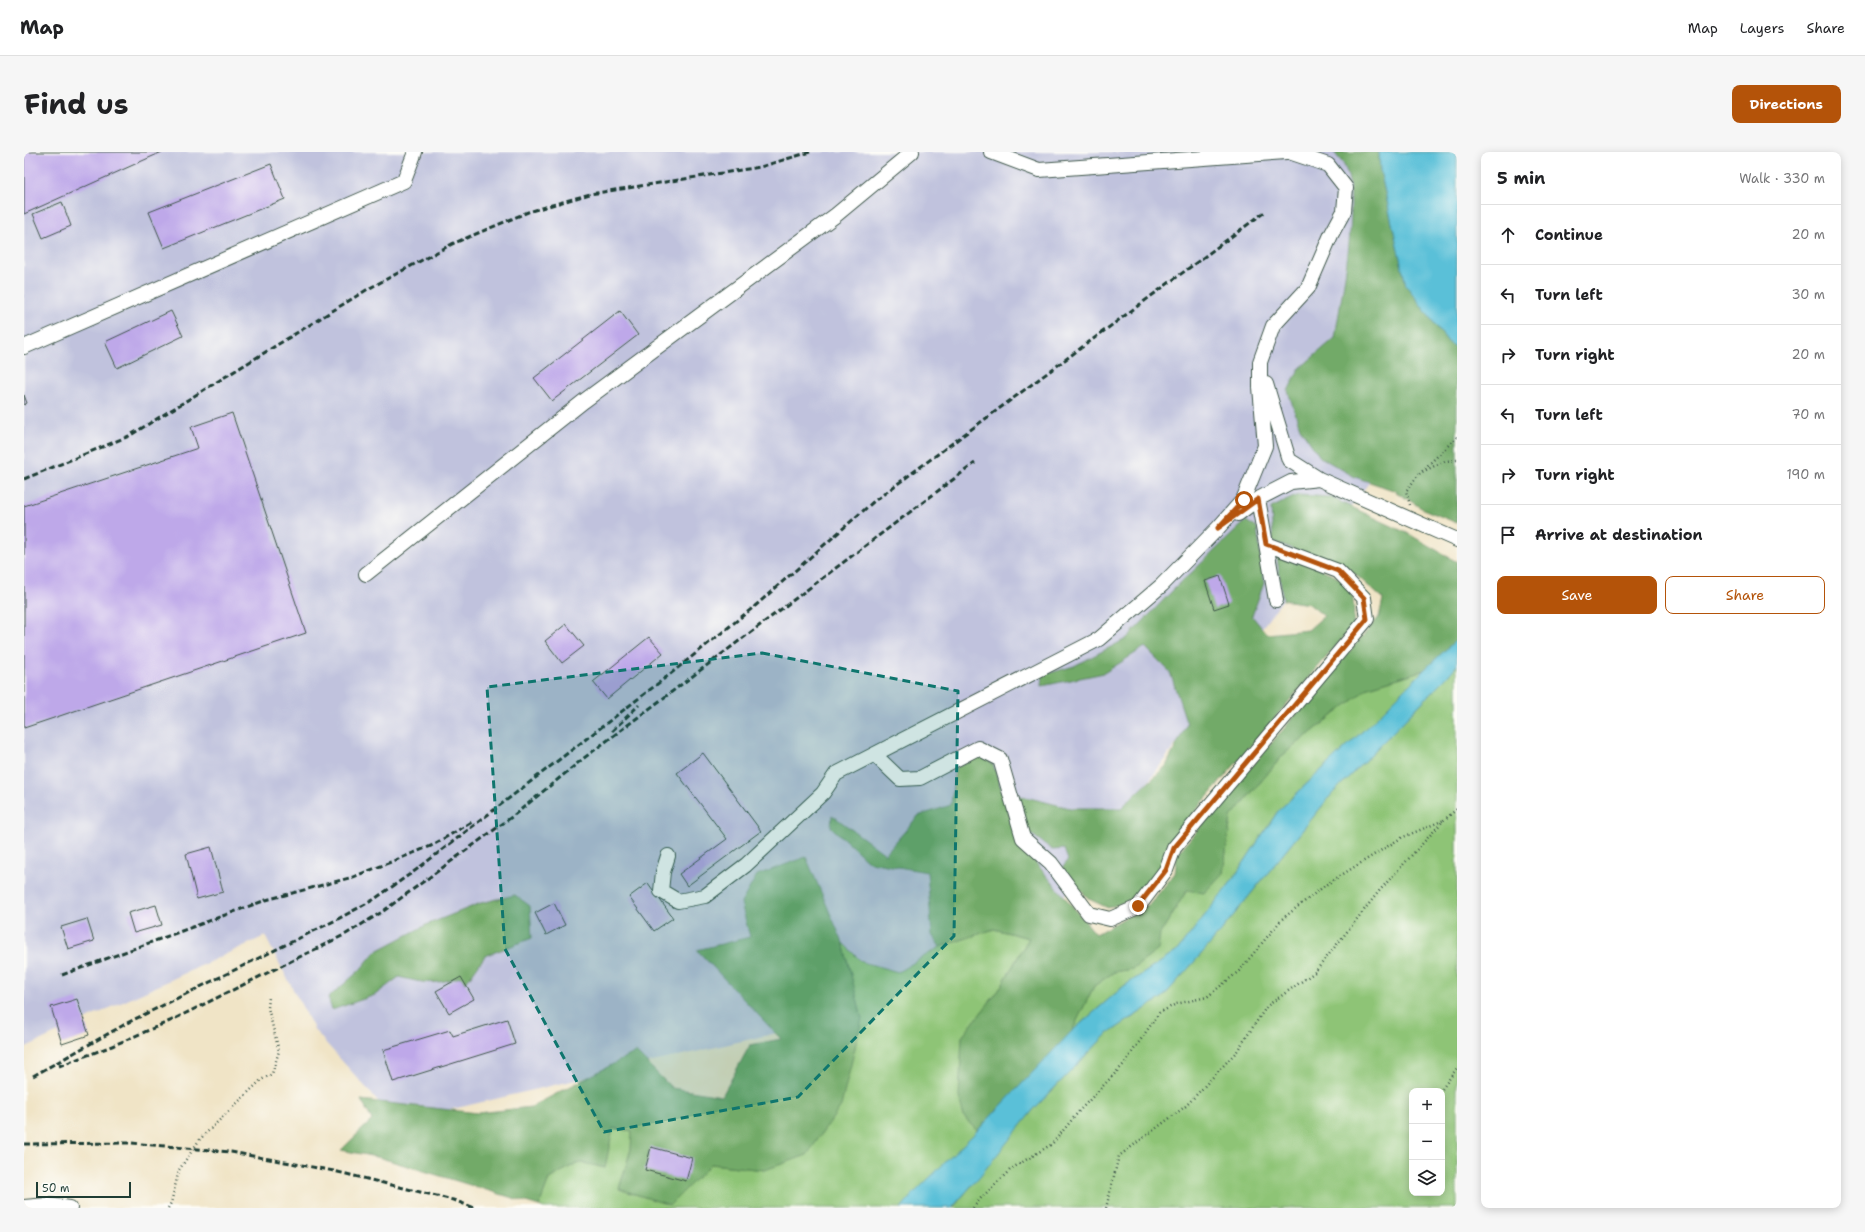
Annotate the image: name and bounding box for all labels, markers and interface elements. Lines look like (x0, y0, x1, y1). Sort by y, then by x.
text: Map (20, 15, 64, 40)
text: Map (1688, 19, 1718, 37)
text: Layers (1740, 19, 1784, 37)
text: Share (1806, 19, 1845, 37)
text: Find us (24, 85, 129, 123)
button: Directions (1732, 85, 1841, 123)
text: 5 min (1497, 167, 1545, 189)
text: Walk · 330 m (1739, 170, 1825, 187)
icon: ahead (1497, 224, 1519, 246)
text: Continue (1535, 225, 1603, 245)
text: 20 m (1792, 226, 1825, 243)
icon: left (1497, 284, 1519, 306)
text: Turn left (1535, 285, 1603, 305)
text: 30 m (1791, 286, 1825, 303)
icon: right (1497, 344, 1519, 366)
text: Turn right (1535, 345, 1615, 365)
text: 20 m (1792, 346, 1825, 363)
icon: left (1497, 404, 1519, 426)
text: Turn left (1535, 405, 1603, 425)
text: 70 m (1791, 406, 1825, 423)
icon: right (1497, 464, 1519, 486)
text: Turn right (1535, 465, 1615, 485)
text: 190 m (1786, 466, 1825, 483)
route start (1235, 491, 1253, 509)
icon: arrive (1497, 524, 1519, 546)
text: Arrive at destination (1535, 525, 1703, 545)
button: Save (1497, 576, 1657, 614)
button: Share (1665, 576, 1825, 614)
route end (1129, 897, 1147, 915)
map controls (1409, 1088, 1445, 1196)
button: + (1409, 1088, 1445, 1124)
button: − (1409, 1124, 1445, 1160)
button: layers (1409, 1160, 1445, 1196)
scale bar (36, 1180, 131, 1199)
text: 50 m (42, 1181, 70, 1196)

